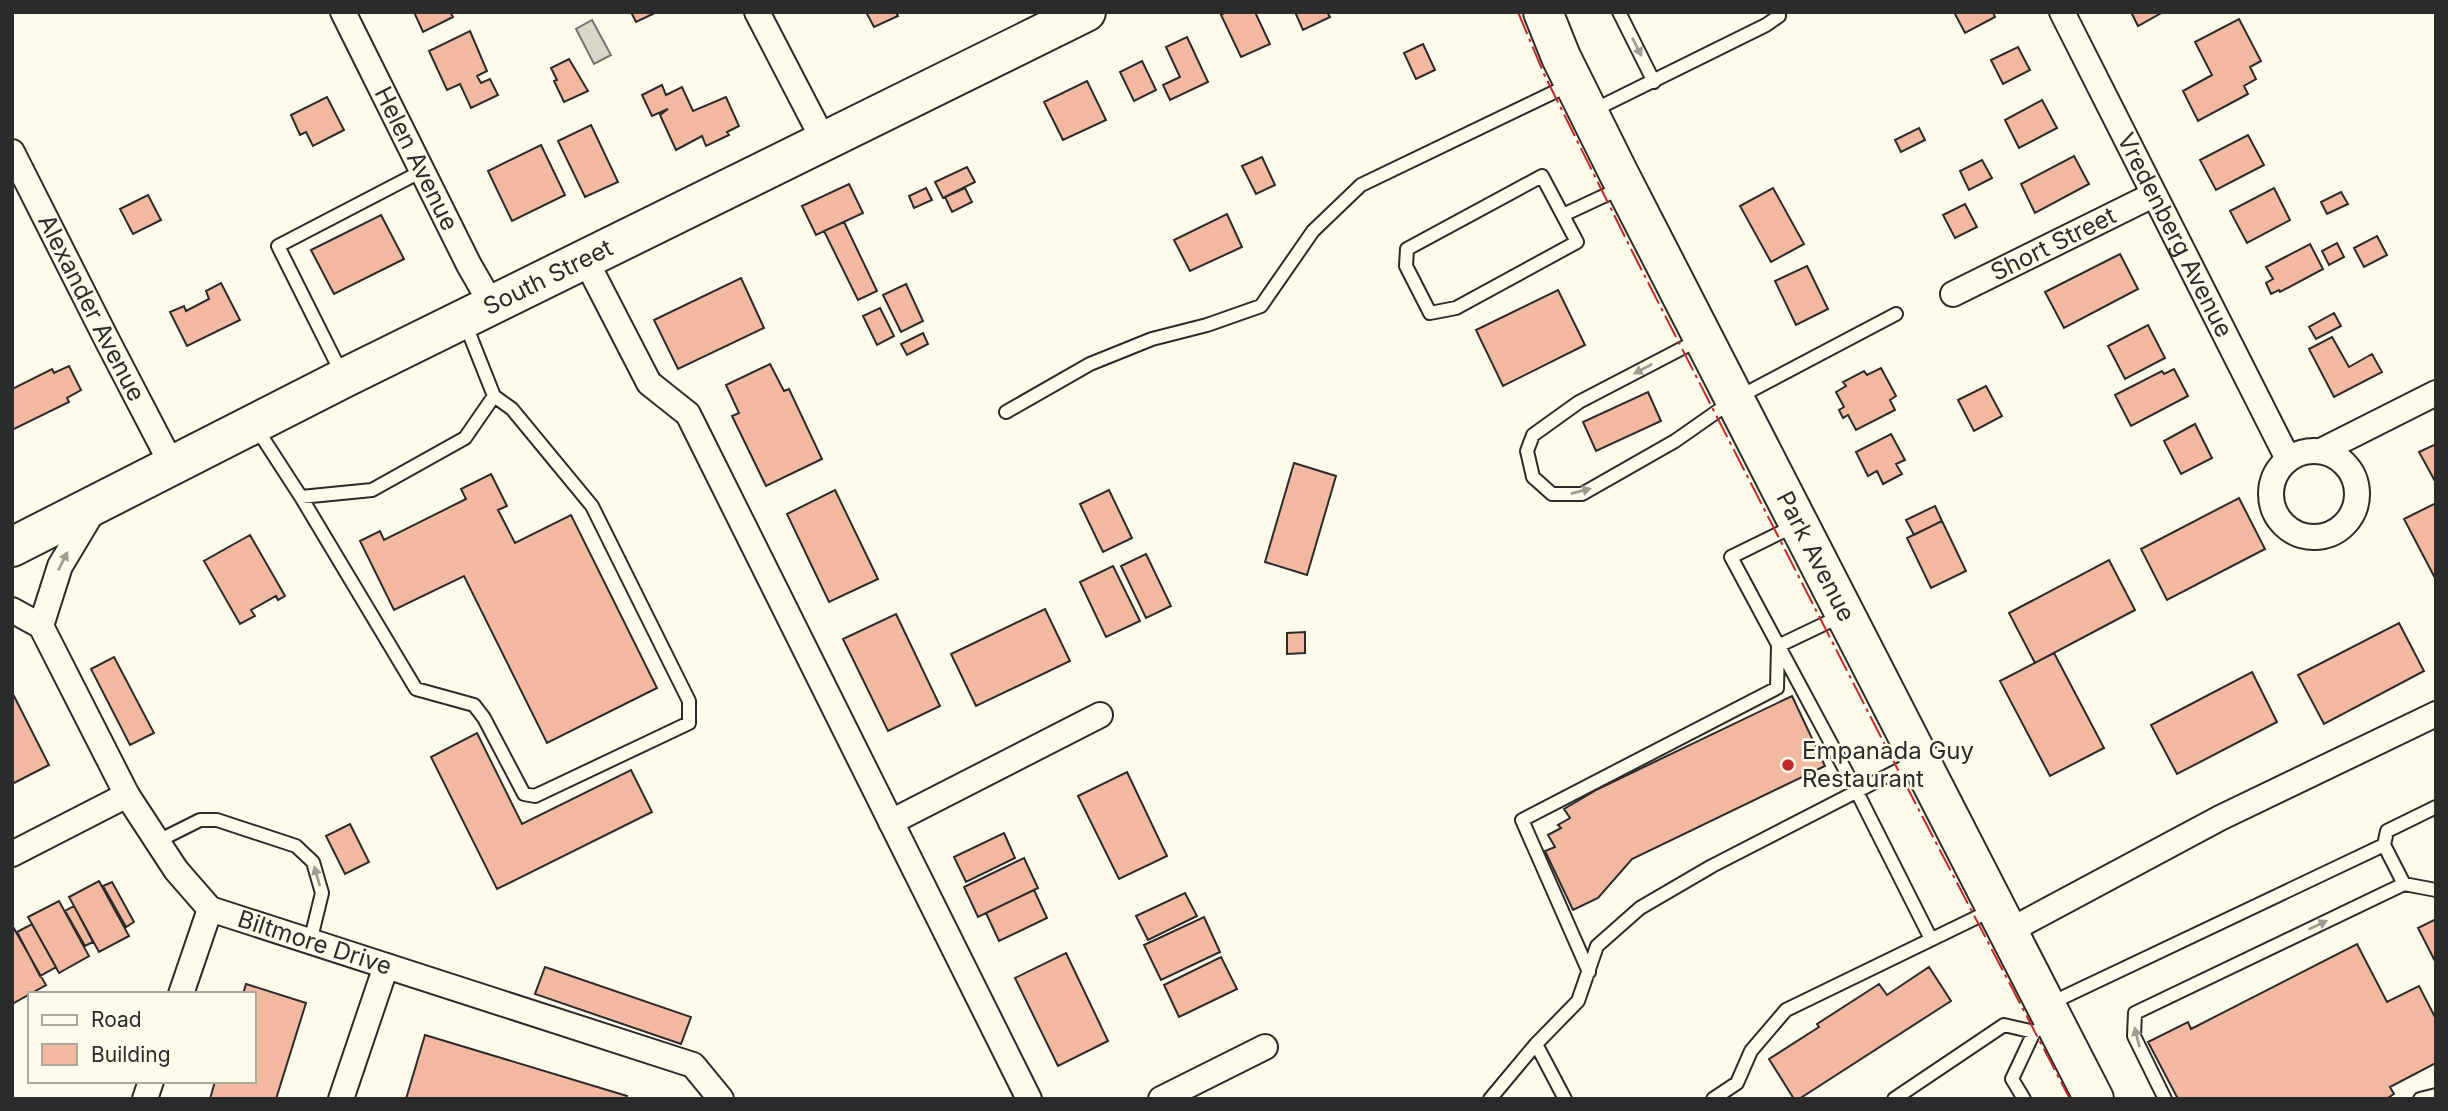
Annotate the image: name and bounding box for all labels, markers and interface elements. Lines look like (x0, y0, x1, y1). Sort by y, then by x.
one-way arrow (1631, 37, 1642, 57)
street label: Helen Avenue (369, 82, 465, 235)
street label: Vredenberg Avenue (2111, 128, 2239, 342)
street label: Short Street (1986, 201, 2121, 287)
street label: Alexander Avenue (32, 210, 151, 406)
street label: South Street (478, 233, 617, 321)
one-way arrow (1633, 363, 1653, 374)
one-way arrow (1571, 485, 1593, 496)
street label: Park Avenue (1770, 486, 1861, 626)
one-way arrow (57, 551, 69, 571)
place label: Empanada Guy Restaurant (1802, 736, 1974, 793)
marker: Empanada Guy Restaurant (1780, 757, 1796, 773)
one-way arrow (311, 865, 322, 887)
street label: Biltmore Drive (234, 904, 395, 981)
one-way arrow (2307, 920, 2328, 931)
legend (28, 992, 256, 1083)
text: Road (91, 1007, 142, 1032)
one-way arrow (2131, 1026, 2142, 1048)
text: Building (91, 1042, 171, 1067)

